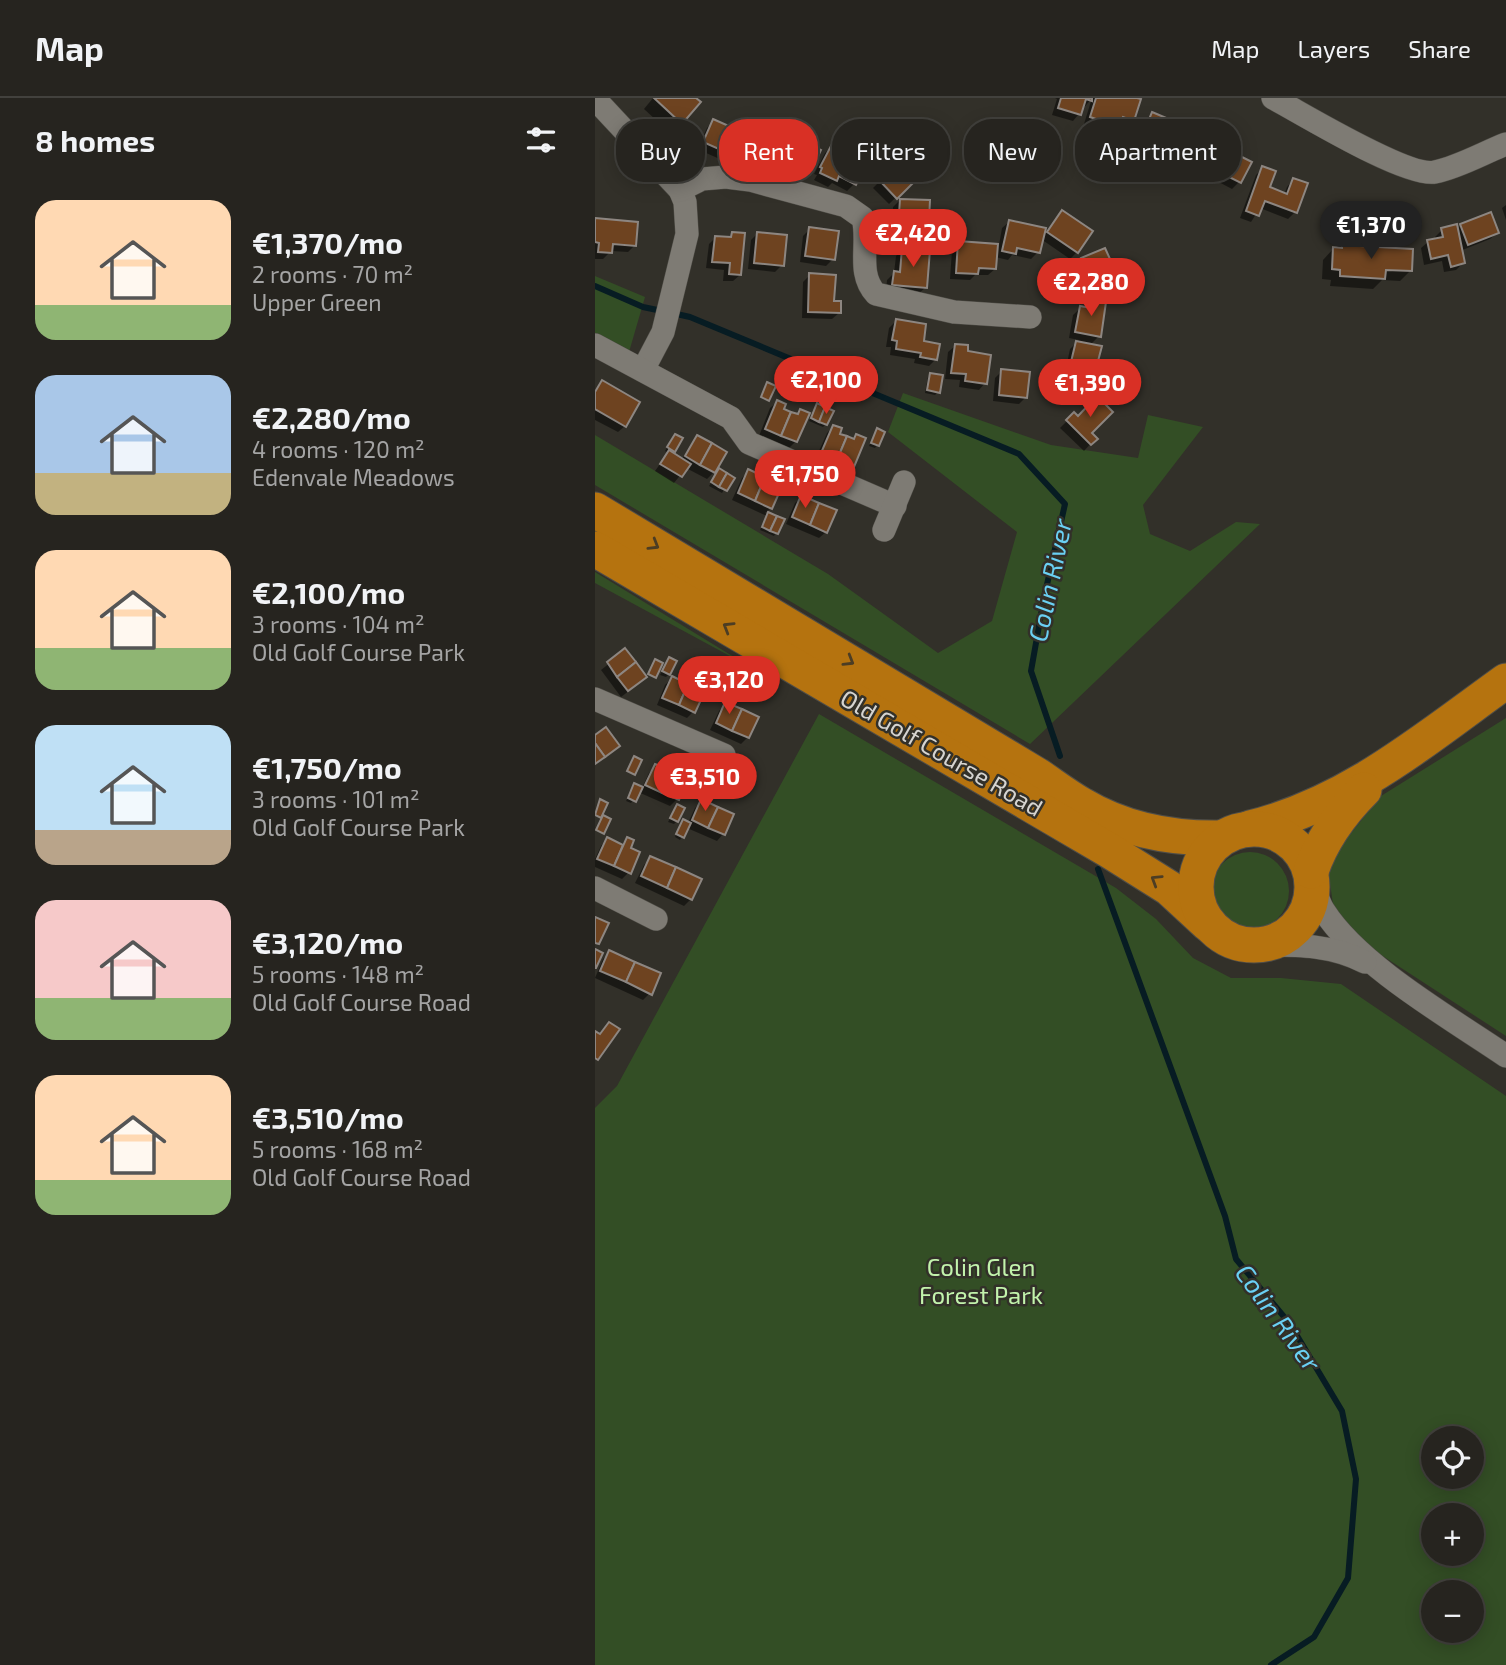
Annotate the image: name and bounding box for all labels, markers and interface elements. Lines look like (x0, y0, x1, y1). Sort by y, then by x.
text: Map (35, 28, 104, 68)
text: Map (1211, 34, 1259, 63)
text: Layers (1297, 34, 1370, 63)
text: Share (1408, 34, 1471, 63)
chip: Buy (616, 119, 705, 182)
chip: Rent (719, 119, 818, 182)
chip: Filters (832, 119, 950, 182)
chip: New (964, 119, 1061, 182)
chip: Apartment (1075, 119, 1241, 182)
icon: filters (522, 121, 560, 159)
text: 8 homes (35, 122, 155, 158)
pin: €1,370 (1314, 202, 1428, 261)
pin: €2,420 (856, 209, 970, 269)
text: €1,370 (1336, 210, 1406, 238)
text: €2,420 (875, 218, 951, 246)
text: €1,370/mo (252, 224, 403, 260)
icon: home (91, 228, 175, 312)
pin: €2,280 (1034, 258, 1148, 318)
text: 2 rooms · 70 m² (252, 260, 413, 288)
text: €2,280 (1053, 267, 1129, 295)
text: Upper Green (252, 288, 382, 316)
pin: €2,100 (769, 356, 883, 416)
pin: €1,390 (1033, 360, 1147, 419)
text: €2,100 (790, 365, 862, 393)
text: €1,390 (1054, 368, 1126, 396)
text: €2,280/mo (252, 399, 411, 435)
icon: home (91, 403, 175, 487)
text: 4 rooms · 120 m² (252, 435, 425, 463)
pin: €1,750 (748, 450, 862, 510)
text: €1,750 (771, 459, 839, 487)
text: Edenvale Meadows (252, 463, 455, 491)
water label: Colin River (1021, 515, 1077, 644)
one-way arrow (646, 537, 659, 550)
text: €2,100/mo (252, 574, 405, 610)
icon: home (91, 578, 175, 662)
text: 3 rooms · 104 m² (252, 610, 424, 638)
one-way arrow (723, 623, 736, 636)
text: Old Golf Course Park (252, 638, 465, 666)
one-way arrow (842, 653, 855, 666)
pin: €3,120 (672, 656, 786, 716)
text: €3,120 (694, 665, 764, 693)
street label: Old Golf Course Road (836, 682, 1048, 822)
text: €1,750/mo (252, 749, 402, 785)
icon: home (91, 753, 175, 837)
pin: €3,510 (648, 754, 762, 813)
text: €3,510 (670, 762, 740, 790)
text: 3 rooms · 101 m² (252, 785, 419, 813)
text: Old Golf Course Park (252, 813, 465, 841)
one-way arrow (1151, 875, 1164, 888)
text: €3,120/mo (252, 924, 403, 960)
icon: home (91, 928, 175, 1012)
text: 5 rooms · 148 m² (252, 960, 424, 988)
text: Old Golf Course Road (252, 988, 471, 1016)
text: €3,510/mo (252, 1099, 404, 1135)
icon: home (91, 1103, 175, 1187)
text: 5 rooms · 168 m² (252, 1135, 423, 1163)
text: Old Golf Course Road (252, 1163, 471, 1191)
park label: Colin Glen Forest Park (919, 1252, 1043, 1309)
water label: Colin River (1230, 1257, 1329, 1377)
map controls (1421, 1426, 1484, 1643)
button: locate (1421, 1426, 1484, 1489)
button: + (1421, 1503, 1484, 1566)
button: − (1421, 1580, 1484, 1643)

